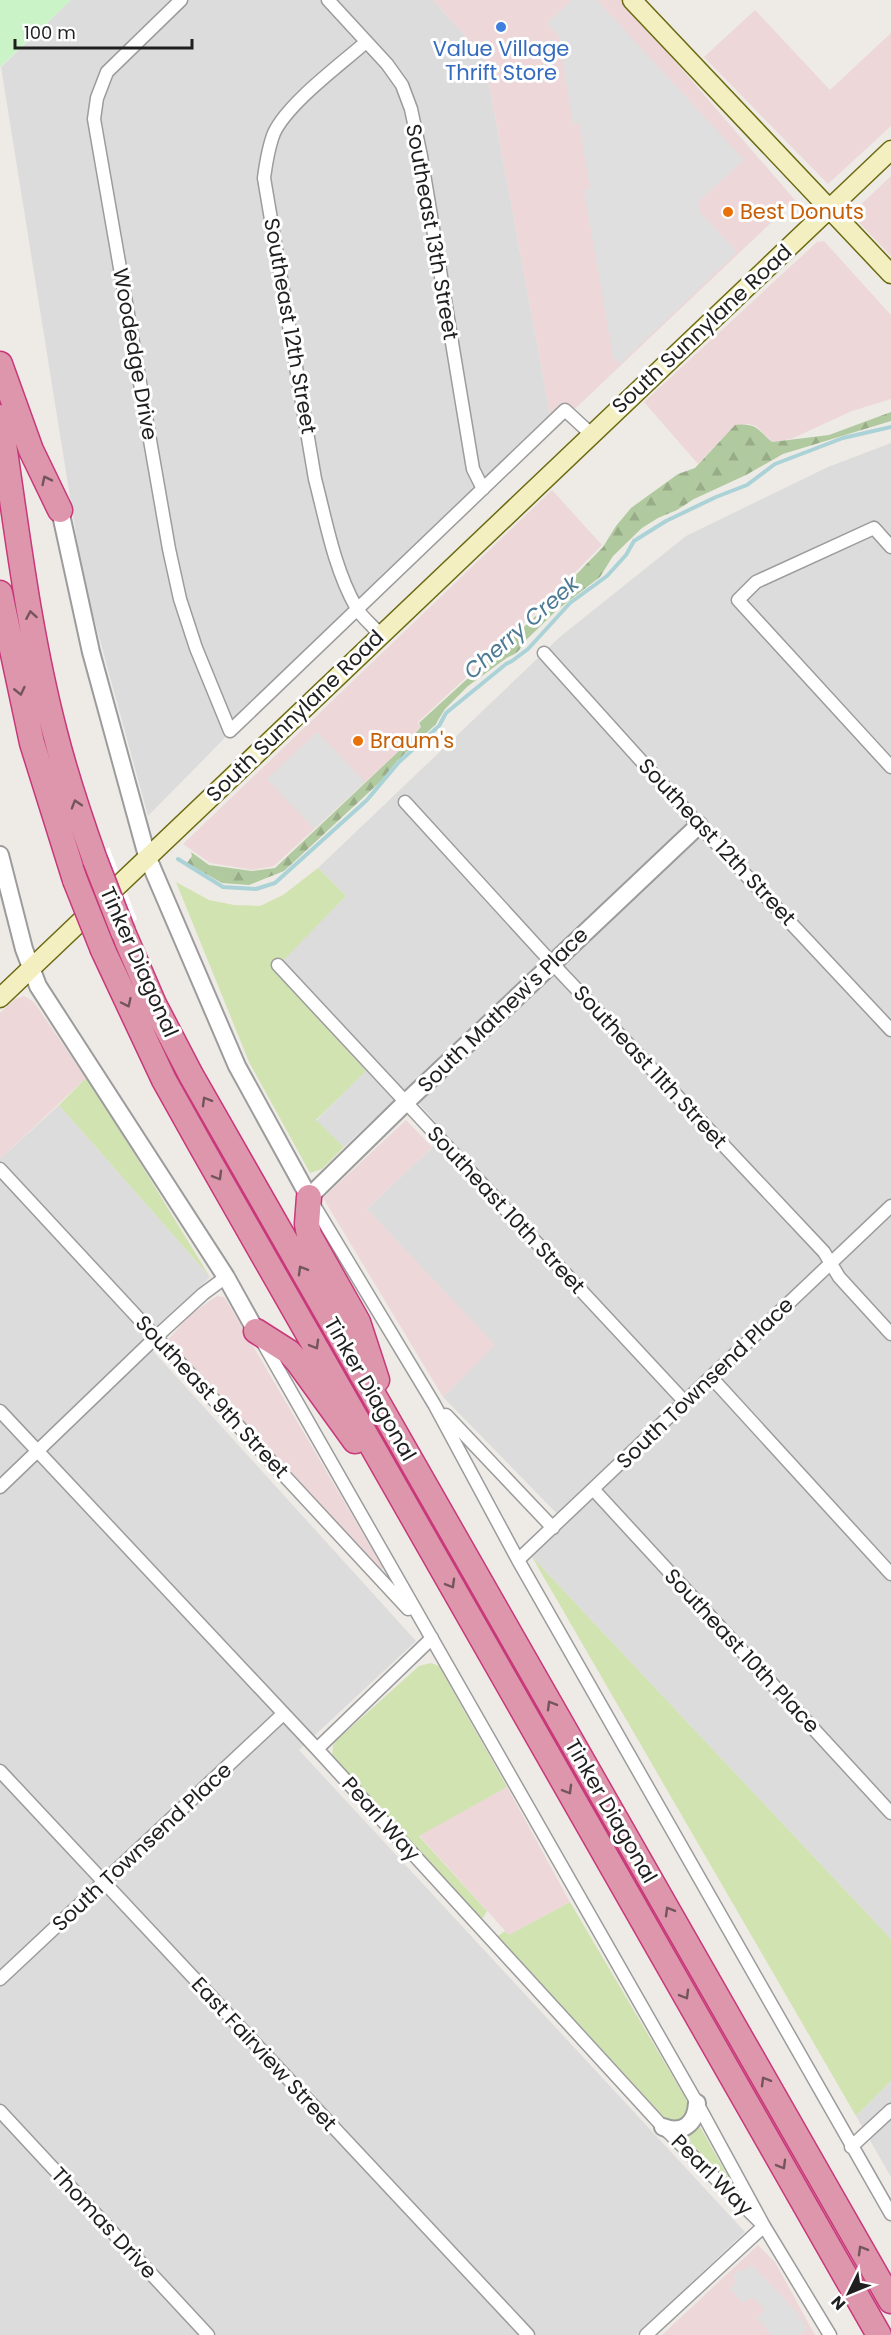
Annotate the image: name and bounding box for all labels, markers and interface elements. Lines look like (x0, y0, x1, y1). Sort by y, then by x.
scale bar (15, 12, 192, 50)
text: 100 m (24, 20, 76, 45)
marker: Value Village Thrift Store (494, 20, 508, 34)
place label: Value Village Thrift Store (433, 34, 569, 87)
street label: Southeast 13th Street (399, 122, 466, 342)
place label: Best Donuts (740, 197, 864, 226)
marker: Best Donuts (721, 205, 735, 219)
street label: Southeast 12th Street (257, 216, 324, 436)
street label: South Sunnylane Road (605, 237, 798, 420)
street label: Woodedge Drive (106, 266, 165, 442)
one-way arrow (41, 475, 53, 486)
water label: Cherry Creek (457, 567, 587, 686)
one-way arrow (25, 610, 38, 620)
street label: South Sunnylane Road (200, 623, 390, 808)
one-way arrow (12, 686, 25, 696)
place label: Braum's (370, 726, 454, 755)
marker: Braum's (351, 734, 365, 748)
street label: Southeast 12th Street (632, 752, 803, 932)
one-way arrow (71, 799, 83, 810)
street label: Tinker Diagonal (93, 882, 186, 1042)
street label: South Mathew's Place (411, 920, 594, 1099)
street label: Southeast 11th Street (567, 979, 734, 1155)
one-way arrow (120, 997, 132, 1008)
one-way arrow (202, 1097, 213, 1107)
street label: Southeast 10th Street (421, 1119, 592, 1300)
one-way arrow (211, 1170, 222, 1180)
one-way arrow (298, 1266, 310, 1276)
street label: South Townsend Place (610, 1290, 800, 1475)
street label: Southeast 9th Street (129, 1309, 296, 1484)
street label: Tinker Diagonal (317, 1311, 423, 1466)
one-way arrow (307, 1339, 319, 1350)
street label: Southeast 10th Place (658, 1562, 826, 1739)
one-way arrow (443, 1578, 455, 1588)
one-way arrow (547, 1701, 558, 1711)
street label: Tinker Diagonal (558, 1733, 664, 1888)
street label: South Townsend Place (46, 1756, 238, 1938)
street label: Pearl Way (336, 1770, 427, 1867)
one-way arrow (561, 1783, 572, 1794)
one-way arrow (664, 1907, 676, 1917)
street label: East Fairview Street (185, 1970, 344, 2137)
one-way arrow (678, 1989, 690, 2000)
one-way arrow (761, 2076, 773, 2087)
street label: Pearl Way (665, 2127, 760, 2222)
one-way arrow (775, 2159, 786, 2169)
street label: Thomas Drive (45, 2160, 164, 2285)
one-way arrow (858, 2246, 869, 2256)
north arrow (819, 2263, 879, 2323)
text: N (826, 2291, 851, 2315)

